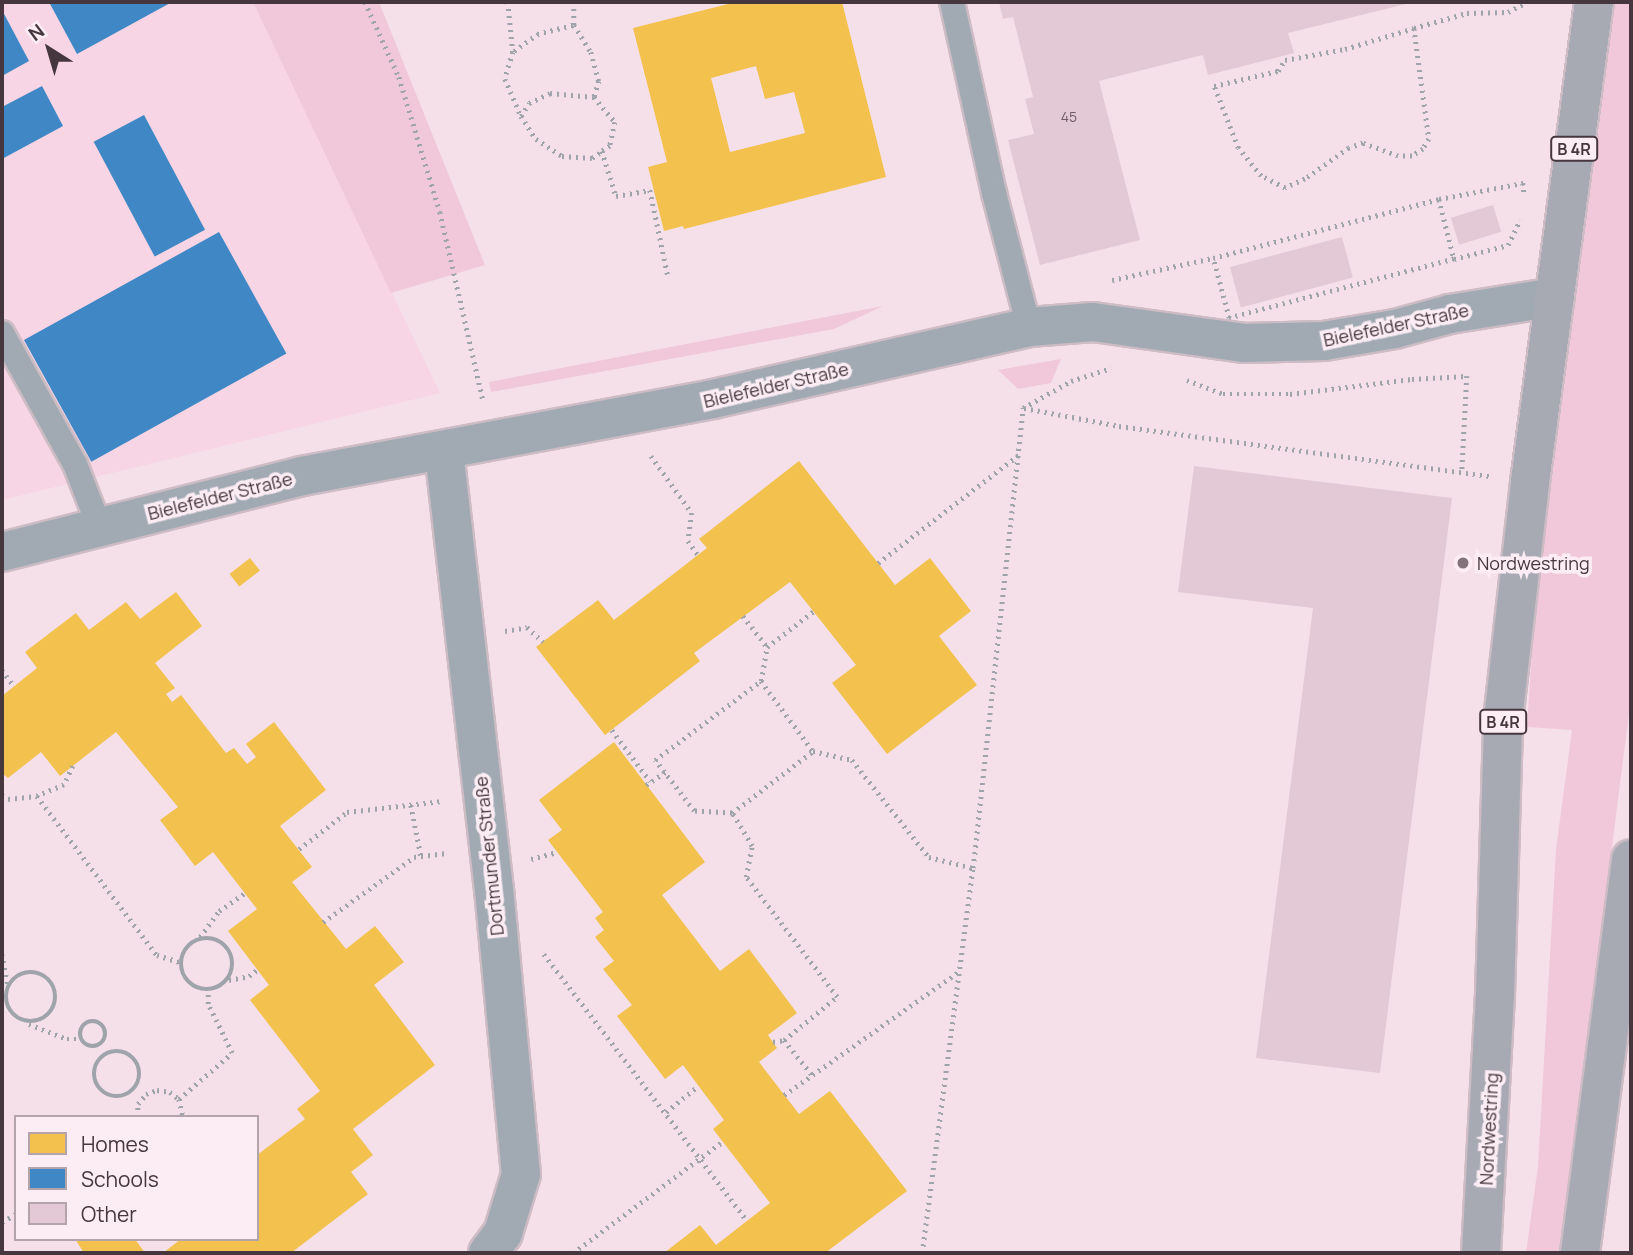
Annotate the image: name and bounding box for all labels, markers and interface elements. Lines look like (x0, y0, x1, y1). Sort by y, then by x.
north arrow (14, 14, 84, 84)
text: N (23, 18, 50, 47)
house number: 45 (1061, 109, 1077, 125)
road number: B 4R (1550, 136, 1598, 162)
street label: Bielefelder Straße (1321, 299, 1471, 351)
street label: Bielefelder Straße (701, 358, 851, 412)
street label: Bielefelder Straße (145, 468, 295, 524)
place label: Nordwestring (1477, 552, 1590, 574)
marker: Nordwestring (1455, 555, 1471, 571)
road number: B 4R (1478, 709, 1528, 734)
street label: Dortmunder Straße (470, 775, 508, 937)
street label: Nordwestring (1475, 1072, 1503, 1186)
legend (14, 1115, 259, 1241)
text: Homes (81, 1130, 149, 1158)
text: Schools (81, 1165, 159, 1193)
text: Other (81, 1200, 137, 1228)

